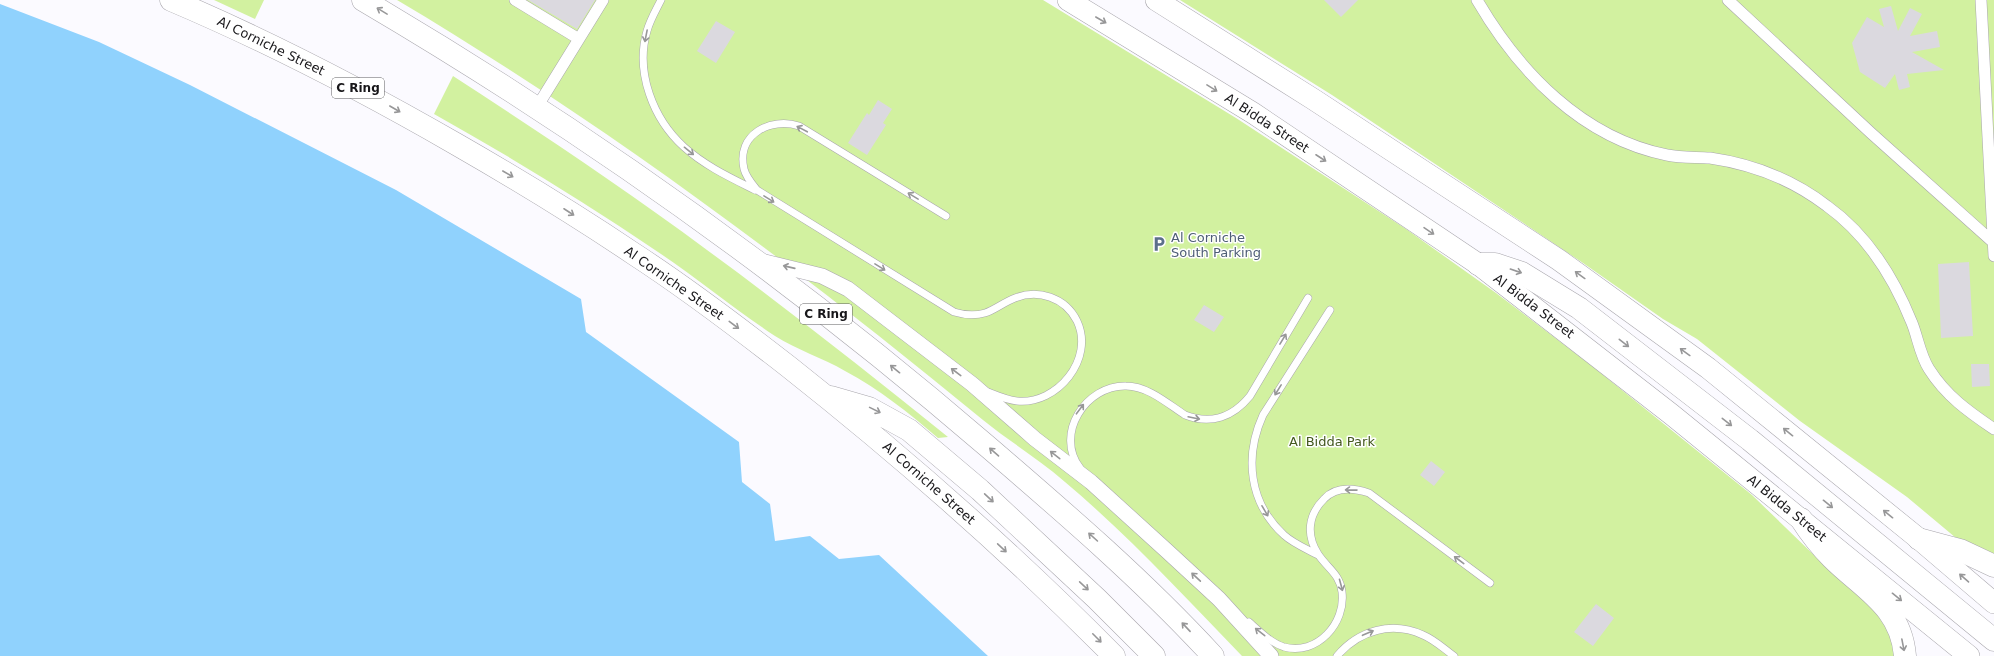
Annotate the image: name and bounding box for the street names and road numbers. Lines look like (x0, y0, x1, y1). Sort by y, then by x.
street label: Al Corniche Street (215, 13, 327, 79)
road number: C Ring (332, 78, 384, 98)
street label: Al Bidda Street (1222, 90, 1312, 156)
street label: Al Corniche Street (622, 243, 726, 323)
street label: Al Bidda Street (1491, 271, 1577, 341)
road number: C Ring (800, 304, 852, 324)
street label: Al Corniche Street (880, 439, 978, 527)
street label: Al Bidda Street (1744, 472, 1830, 544)

